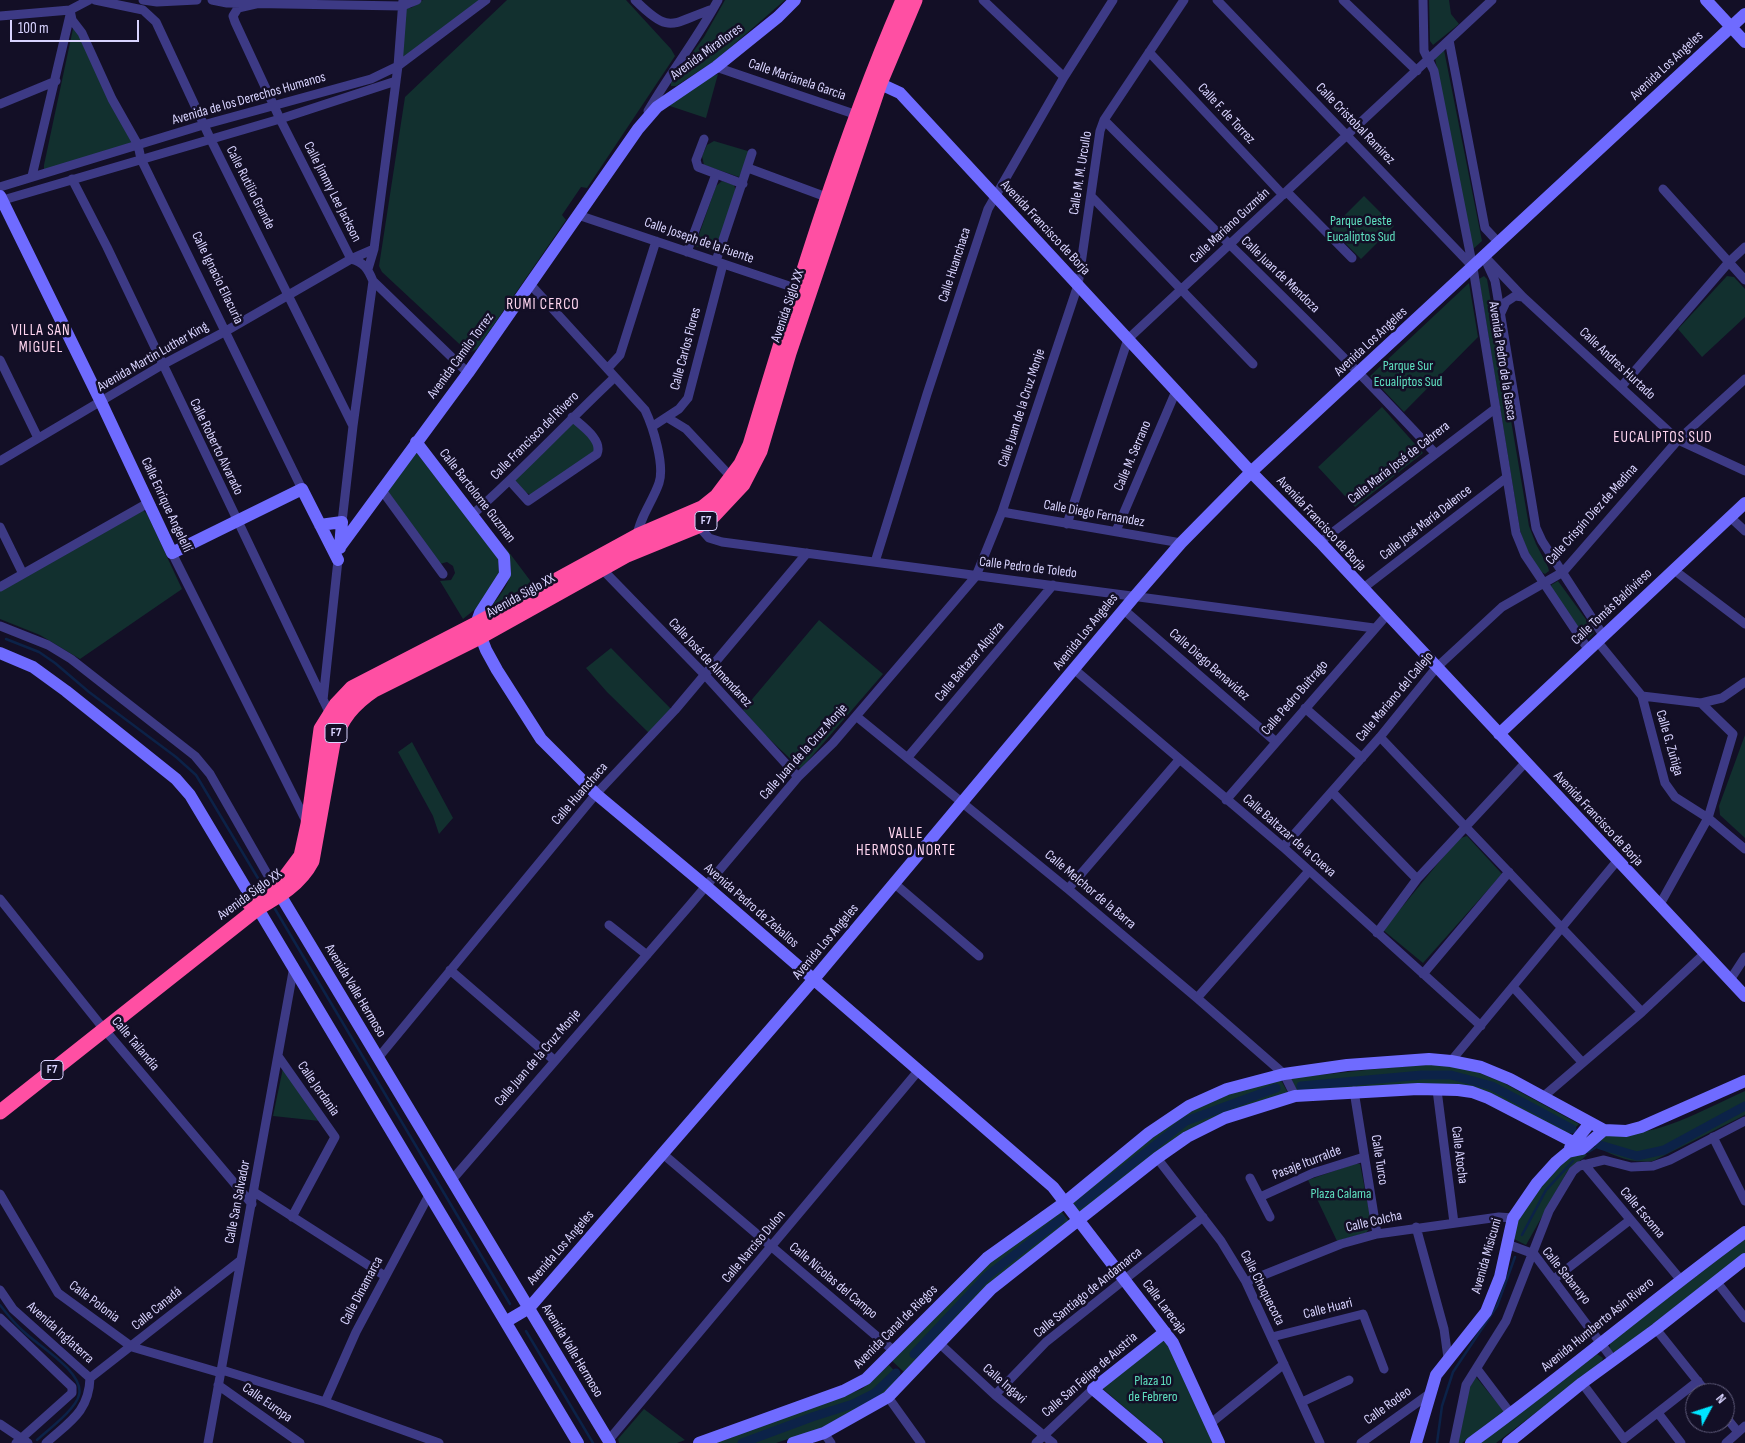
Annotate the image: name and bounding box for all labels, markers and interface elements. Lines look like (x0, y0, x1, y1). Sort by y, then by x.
scale bar (12, 10, 141, 42)
text: 100 m (18, 19, 49, 38)
street label: Avenida Miraflores (668, 20, 746, 84)
street label: Avenida Los Angeles (1627, 28, 1707, 104)
street label: Calle Marianela Garcia (746, 55, 848, 105)
street label: Avenida de los Derechos Humanos (170, 69, 328, 129)
street label: Calle F. de Torrez (1194, 80, 1258, 148)
street label: Calle Cristobal Ramirez (1312, 80, 1398, 168)
street label: Calle M. M. Urcullo (1066, 130, 1096, 216)
street label: Calle Jimmy Lee Jackson (299, 139, 365, 245)
street label: Calle Rutilio Grande (222, 143, 278, 233)
street label: Avenida Francisco de Borja (997, 177, 1093, 279)
street label: Calle Mariano Guzmán (1187, 185, 1273, 267)
park label: Parque Oeste Eucaliptos Sud (1327, 213, 1395, 246)
street label: Calle Joseph de la Fuente (642, 214, 756, 268)
street label: Calle Huanchaca (935, 226, 975, 304)
street label: Calle Ignacio Ellacuria (187, 229, 247, 327)
street label: Calle Juan de Mendoza (1237, 233, 1323, 317)
street label: Avenida Siglo XX (768, 268, 808, 344)
district label: RUMI CERCO (505, 296, 581, 314)
street label: Avenida Pedro de la Gasca (1484, 300, 1520, 422)
street label: Avenida Los Angeles (1331, 304, 1411, 380)
street label: Calle Carlos Flores (667, 306, 705, 392)
street label: Avenida Camilo Torrez (424, 310, 498, 402)
street label: Avenida Martin Luther King (94, 318, 212, 396)
district label: VILLA SAN MIGUEL (10, 322, 72, 357)
street label: Calle Andres Hurtado (1575, 324, 1659, 404)
street label: Calle Juan de la Cruz Monje (995, 347, 1049, 469)
park label: Parque Sur Ecualiptos Sud (1374, 358, 1442, 391)
street label: Calle Francisco del Rivero (487, 388, 583, 484)
street label: Calle Roberto Alvarado (185, 396, 247, 498)
street label: Calle M. Serrano (1111, 418, 1155, 494)
street label: Calle María José de Cabrera (1345, 418, 1453, 508)
district label: EUCALIPTOS SUD (1612, 429, 1714, 447)
street label: Calle Bartolome Guzman (435, 446, 519, 546)
street label: Calle Enrique Angelelli (137, 455, 195, 555)
street label: Calle Crispín Díez de Medina (1542, 461, 1642, 569)
street label: Avenida Francisco de Borja (1273, 473, 1369, 575)
street label: Calle José María Dalence (1377, 482, 1475, 564)
street label: Calle Diego Fernandez (1042, 497, 1146, 531)
road number: F7 (695, 512, 717, 530)
street label: Calle Pedro de Toledo (978, 554, 1078, 582)
street label: Calle Tomás Baldivieso (1568, 565, 1656, 649)
street label: Avenida Siglo XX (484, 570, 558, 622)
street label: Avenida Los Angeles (1050, 590, 1122, 674)
street label: Calle José de Almendarez (665, 615, 755, 711)
street label: Calle Baltazar Alquiza (932, 619, 1008, 705)
street label: Calle Diego Benavidez (1165, 625, 1253, 705)
street label: Calle Mariano del Callejo (1353, 649, 1437, 745)
street label: Calle Pedro Buitrago (1258, 657, 1332, 739)
street label: Calle Juan de la Cruz Monje (756, 701, 852, 803)
street label: Calle G. Zuñiga (1652, 708, 1686, 778)
road number: F7 (325, 724, 347, 742)
street label: Calle Huanchaca (548, 759, 612, 829)
street label: Avenida Francisco de Borja (1550, 768, 1646, 870)
street label: Calle Baltazar de la Cueva (1239, 791, 1339, 881)
district label: VALLE HERMOSO NORTE (854, 825, 958, 860)
street label: Calle Melchor de la Barra (1041, 847, 1139, 933)
street label: Avenida Pedro de Zeballos (700, 860, 802, 952)
street label: Avenida Siglo XX (214, 866, 286, 924)
street label: Avenida Los Angeles (789, 901, 863, 983)
street label: Avenida Valle Hermoso (321, 941, 389, 1041)
street label: Calle Juan de la Cruz Monje (491, 1006, 585, 1110)
street label: Calle Tailandia (107, 1013, 163, 1075)
street label: Calle Jordania (293, 1059, 343, 1119)
road number: F7 (41, 1060, 63, 1080)
street label: Calle Atocha (1447, 1125, 1471, 1185)
street label: Calle Turco (1367, 1134, 1391, 1186)
street label: Pasaje Iturralde (1270, 1142, 1344, 1184)
street label: Calle San Salvador (222, 1159, 254, 1245)
street label: Calle Escoma (1616, 1184, 1668, 1242)
park label: Plaza Calama (1311, 1186, 1371, 1202)
street label: Avenida Los Angeles (524, 1207, 598, 1289)
street label: Calle Narciso Dulon (719, 1207, 789, 1287)
street label: Calle Colcha (1344, 1207, 1404, 1237)
street label: Avenida Misicuni (1468, 1216, 1506, 1296)
street label: Calle Nicolas del Campo (785, 1239, 881, 1323)
street label: Calle Santiago de Andamarca (1030, 1244, 1146, 1342)
street label: Calle Sebaruyo (1538, 1244, 1594, 1308)
street label: Calle Choquecota (1236, 1248, 1288, 1328)
street label: Calle Dinamarca (337, 1254, 387, 1328)
street label: Avenida Humberto Asín Rivero (1538, 1274, 1658, 1376)
street label: Calle Larecaja (1138, 1277, 1190, 1337)
street label: Calle Polonia (65, 1278, 123, 1326)
street label: Avenida Canal de Riegos (851, 1282, 941, 1372)
street label: Calle Canadá (129, 1284, 185, 1334)
street label: Calle Huari (1302, 1295, 1354, 1323)
street label: Avenida Inglaterra (23, 1299, 97, 1367)
street label: Avenida Valle Hermoso (538, 1301, 606, 1401)
street label: Calle San Felipe de Austria (1039, 1329, 1141, 1421)
street label: Calle Ingavi (979, 1360, 1029, 1408)
park label: Plaza 10 de Febrero (1128, 1373, 1178, 1405)
street label: Calle Europa (239, 1380, 295, 1426)
street label: Calle Rodeo (1361, 1383, 1415, 1429)
north arrow (1685, 1383, 1735, 1433)
text: N (1712, 1390, 1730, 1407)

